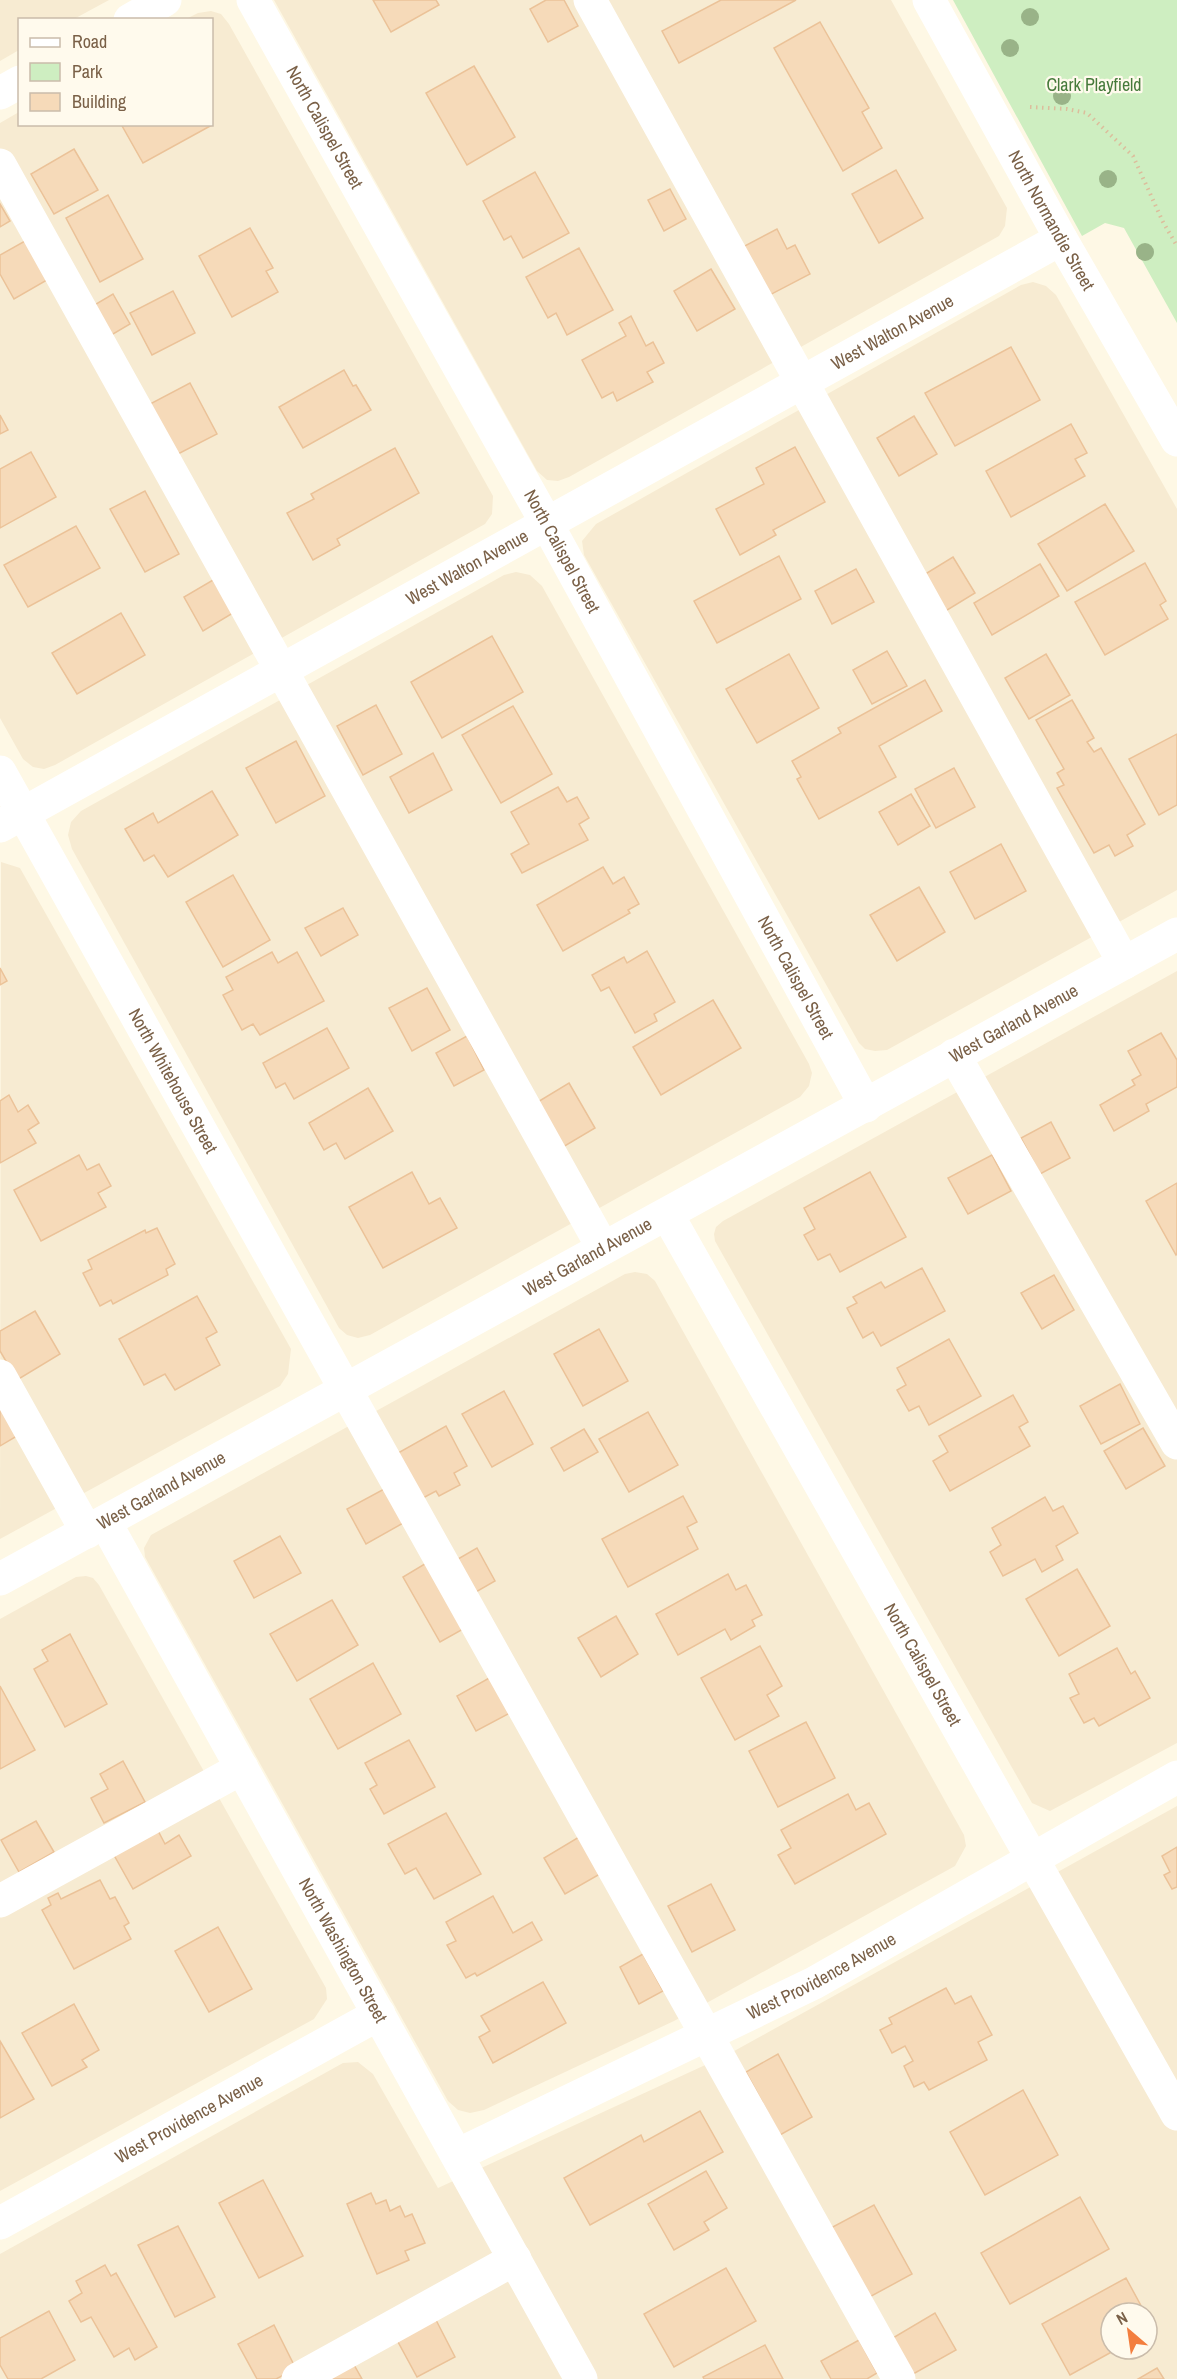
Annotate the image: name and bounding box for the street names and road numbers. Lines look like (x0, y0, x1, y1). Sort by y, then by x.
street label: North Calispel Street (280, 61, 369, 193)
street label: North Normandie Street (1002, 146, 1101, 295)
street label: West Walton Avenue (827, 288, 958, 376)
street label: North Calispel Street (518, 485, 606, 617)
street label: West Walton Avenue (401, 523, 533, 611)
street label: North Calispel Street (752, 911, 840, 1043)
street label: West Garland Avenue (945, 978, 1082, 1068)
street label: North Whitehouse Street (123, 1004, 224, 1158)
street label: West Garland Avenue (519, 1211, 656, 1302)
street label: West Garland Avenue (92, 1445, 230, 1536)
street label: North Calispel Street (878, 1599, 968, 1730)
street label: North Washington Street (293, 1873, 394, 2027)
street label: West Providence Avenue (743, 1926, 900, 2025)
street label: West Providence Avenue (110, 2067, 267, 2169)

